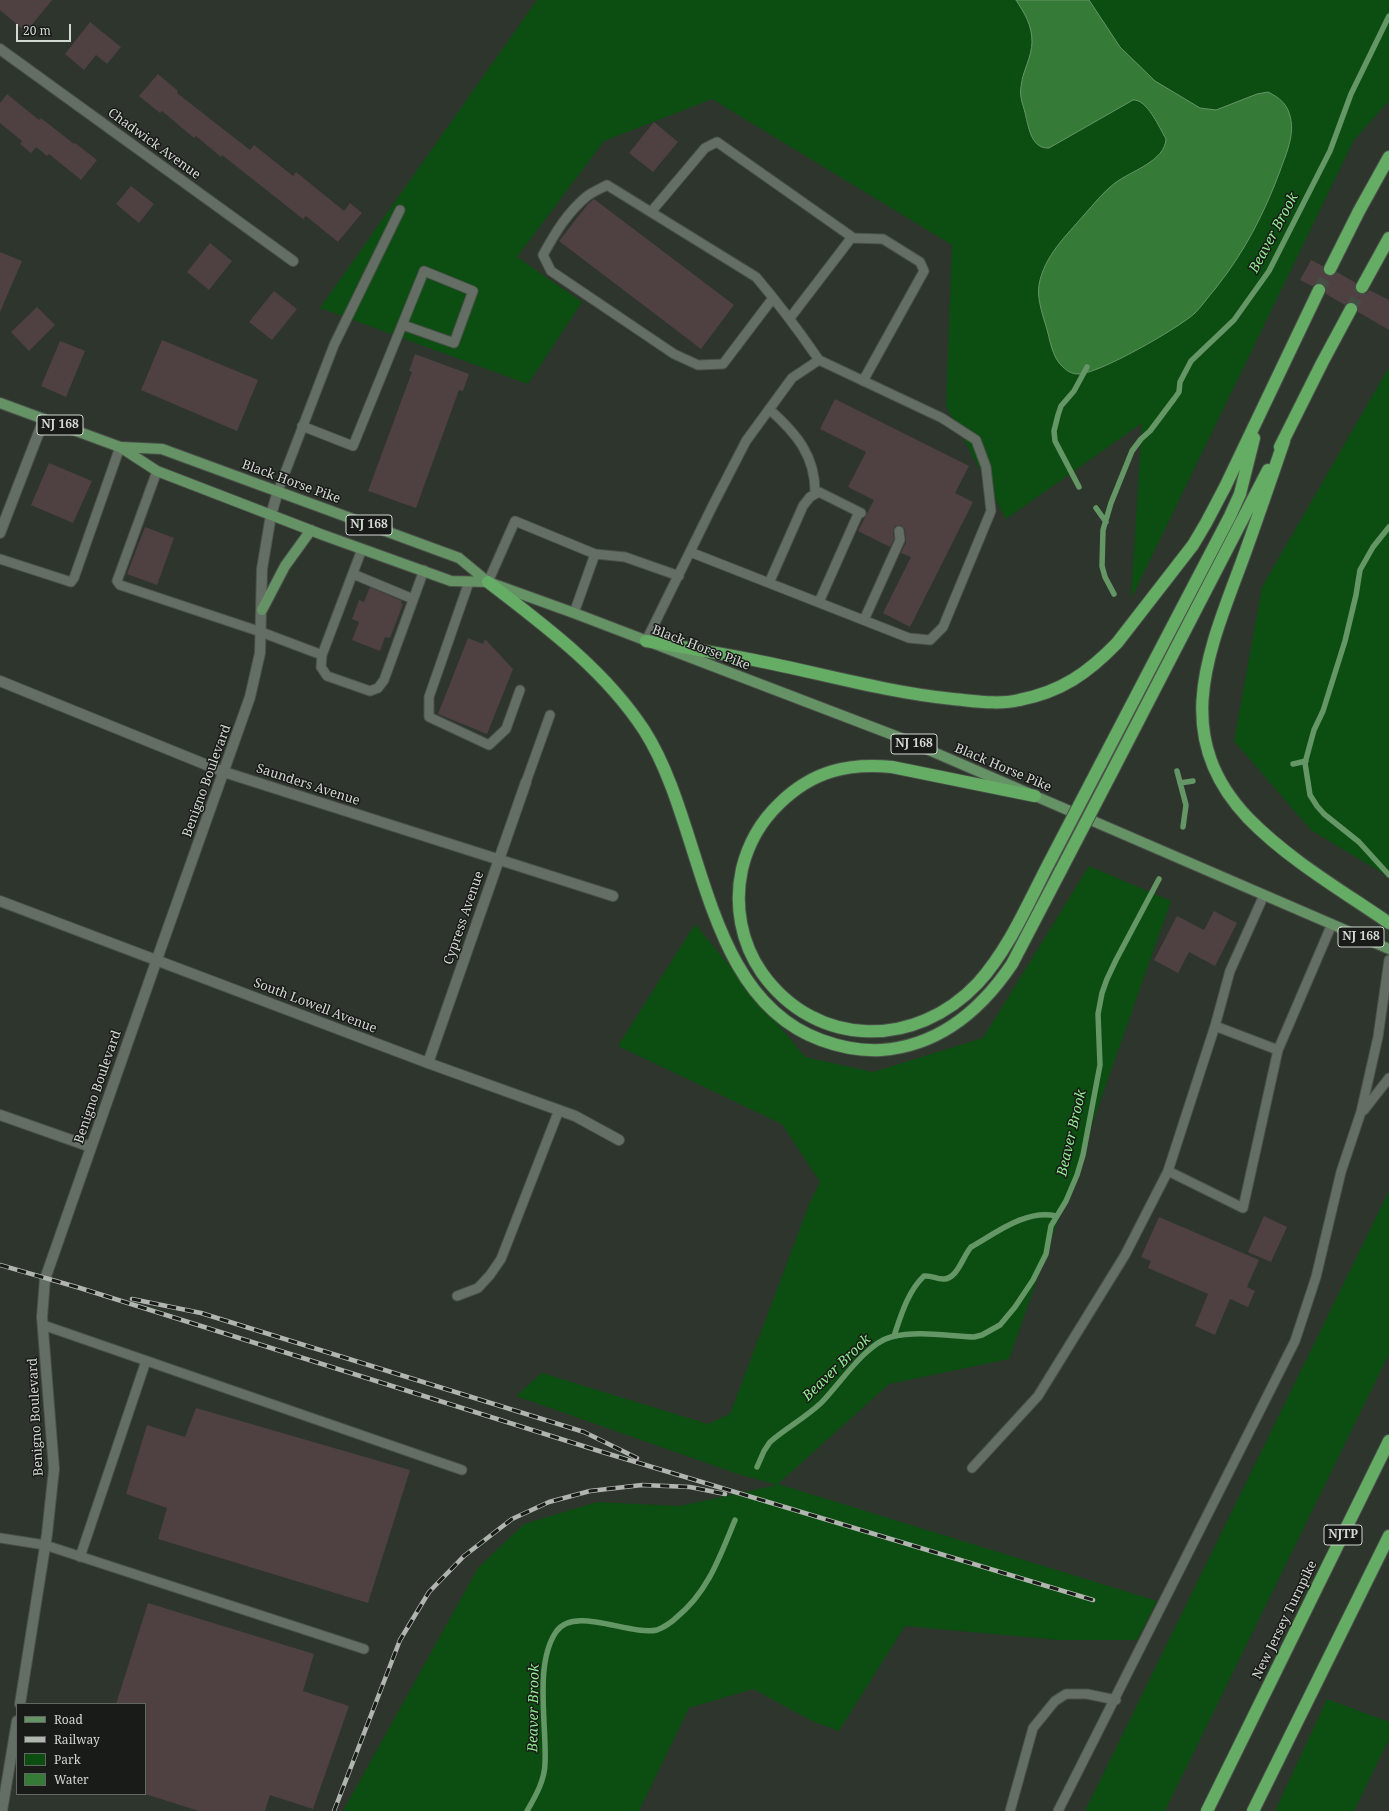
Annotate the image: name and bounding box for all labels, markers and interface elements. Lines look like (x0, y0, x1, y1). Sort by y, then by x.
scale bar (18, 16, 73, 42)
text: 20 m (23, 22, 51, 39)
street label: Chadwick Avenue (105, 105, 203, 183)
water label: Beaver Brook (1246, 190, 1302, 276)
road number: NJ 168 (37, 415, 83, 435)
street label: Black Horse Pike (240, 457, 342, 507)
road number: NJ 168 (346, 515, 392, 535)
street label: Black Horse Pike (650, 622, 752, 674)
street label: Benigno Boulevard (179, 723, 235, 839)
road number: NJ 168 (891, 734, 937, 754)
street label: Black Horse Pike (952, 741, 1054, 795)
street label: Saunders Avenue (254, 761, 362, 809)
street label: Cypress Avenue (441, 869, 487, 967)
road number: NJ 168 (1338, 927, 1384, 947)
street label: South Lowell Avenue (251, 975, 379, 1037)
street label: Benigno Boulevard (71, 1028, 125, 1146)
water label: Beaver Brook (1054, 1088, 1090, 1178)
water label: Beaver Brook (799, 1331, 875, 1405)
street label: Benigno Boulevard (25, 1357, 47, 1477)
road number: NJTP (1324, 1525, 1362, 1545)
street label: New Jersey Turnpike (1250, 1558, 1320, 1682)
water label: Beaver Brook (525, 1664, 543, 1752)
legend (16, 1703, 146, 1795)
text: Road (54, 1711, 83, 1728)
text: Railway (54, 1731, 100, 1748)
text: Park (54, 1751, 81, 1768)
text: Water (54, 1771, 89, 1788)

